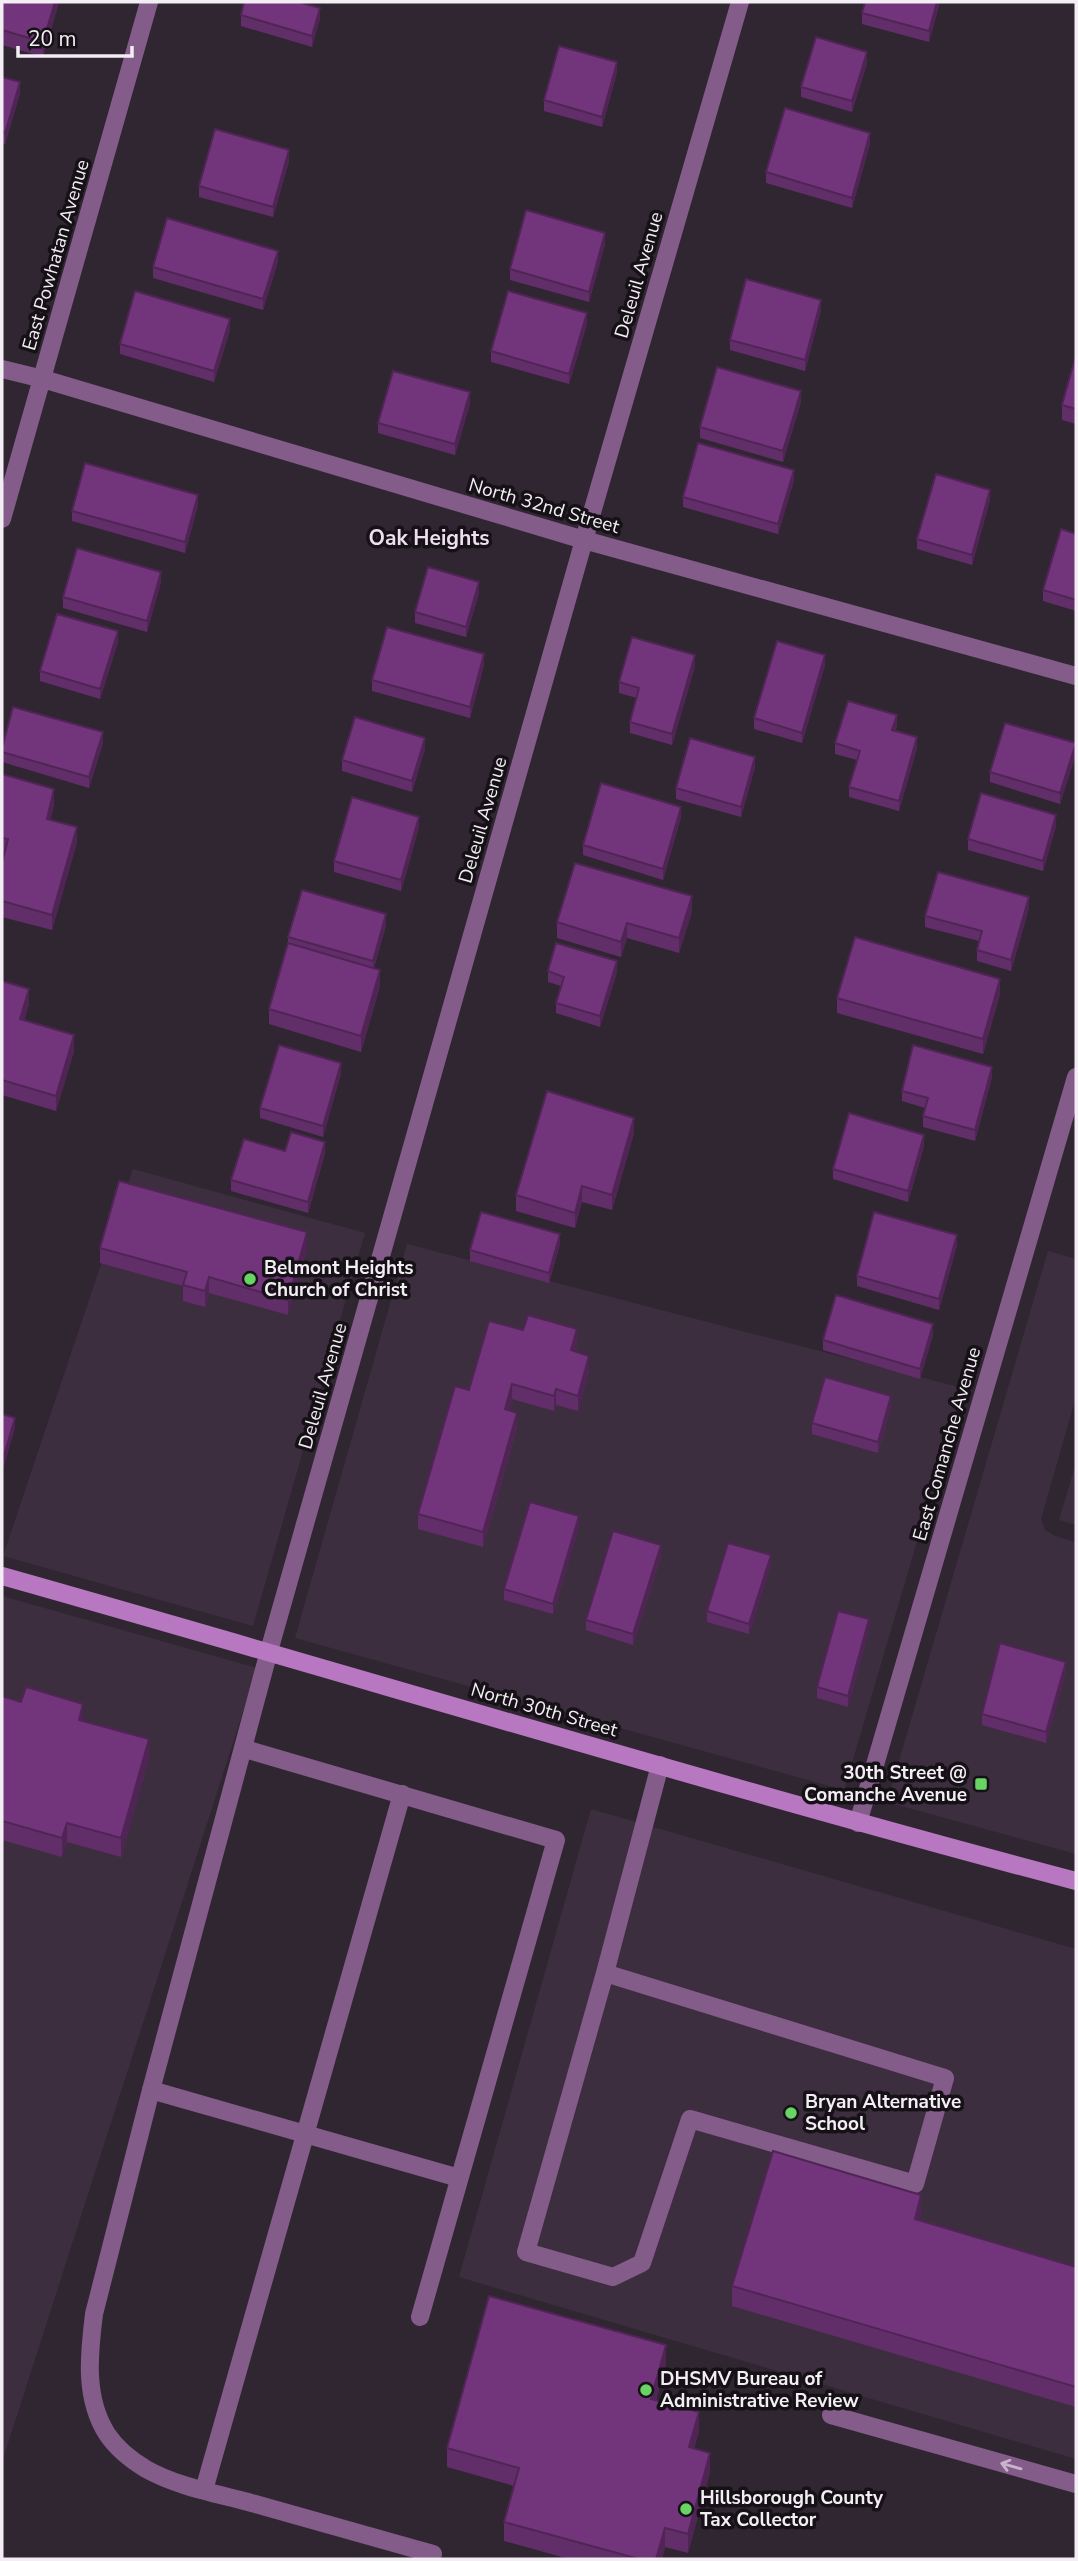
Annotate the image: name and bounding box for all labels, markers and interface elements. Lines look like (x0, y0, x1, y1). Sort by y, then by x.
scale bar (18, 14, 131, 58)
text: 20 m (28, 25, 77, 53)
street label: East Powhatan Avenue (16, 156, 96, 354)
street label: Deleuil Avenue (609, 209, 669, 341)
street label: North 32nd Street (466, 472, 623, 540)
district label: Oak Heights (368, 524, 490, 552)
street label: Deleuil Avenue (453, 754, 513, 886)
place label: Belmont Heights Church of Christ (264, 1255, 414, 1303)
marker: Belmont Heights Church of Christ (242, 1271, 258, 1287)
street label: Deleuil Avenue (293, 1320, 353, 1452)
street label: East Comanche Avenue (907, 1344, 987, 1544)
street label: North 30th Street (468, 1677, 621, 1743)
place label: 30th Street @ Comanche Avenue (804, 1760, 967, 1808)
marker: 30th Street @ Comanche Avenue (973, 1776, 989, 1792)
place label: Bryan Alternative School (805, 2089, 961, 2137)
marker: Bryan Alternative School (783, 2105, 799, 2121)
place label: DHSMV Bureau of Administrative Review (660, 2366, 859, 2414)
marker: DHSMV Bureau of Administrative Review (638, 2382, 654, 2398)
one-way arrow (1000, 2458, 1022, 2471)
place label: Hillsborough County Tax Collector (700, 2485, 884, 2533)
marker: Hillsborough County Tax Collector (678, 2501, 694, 2517)

